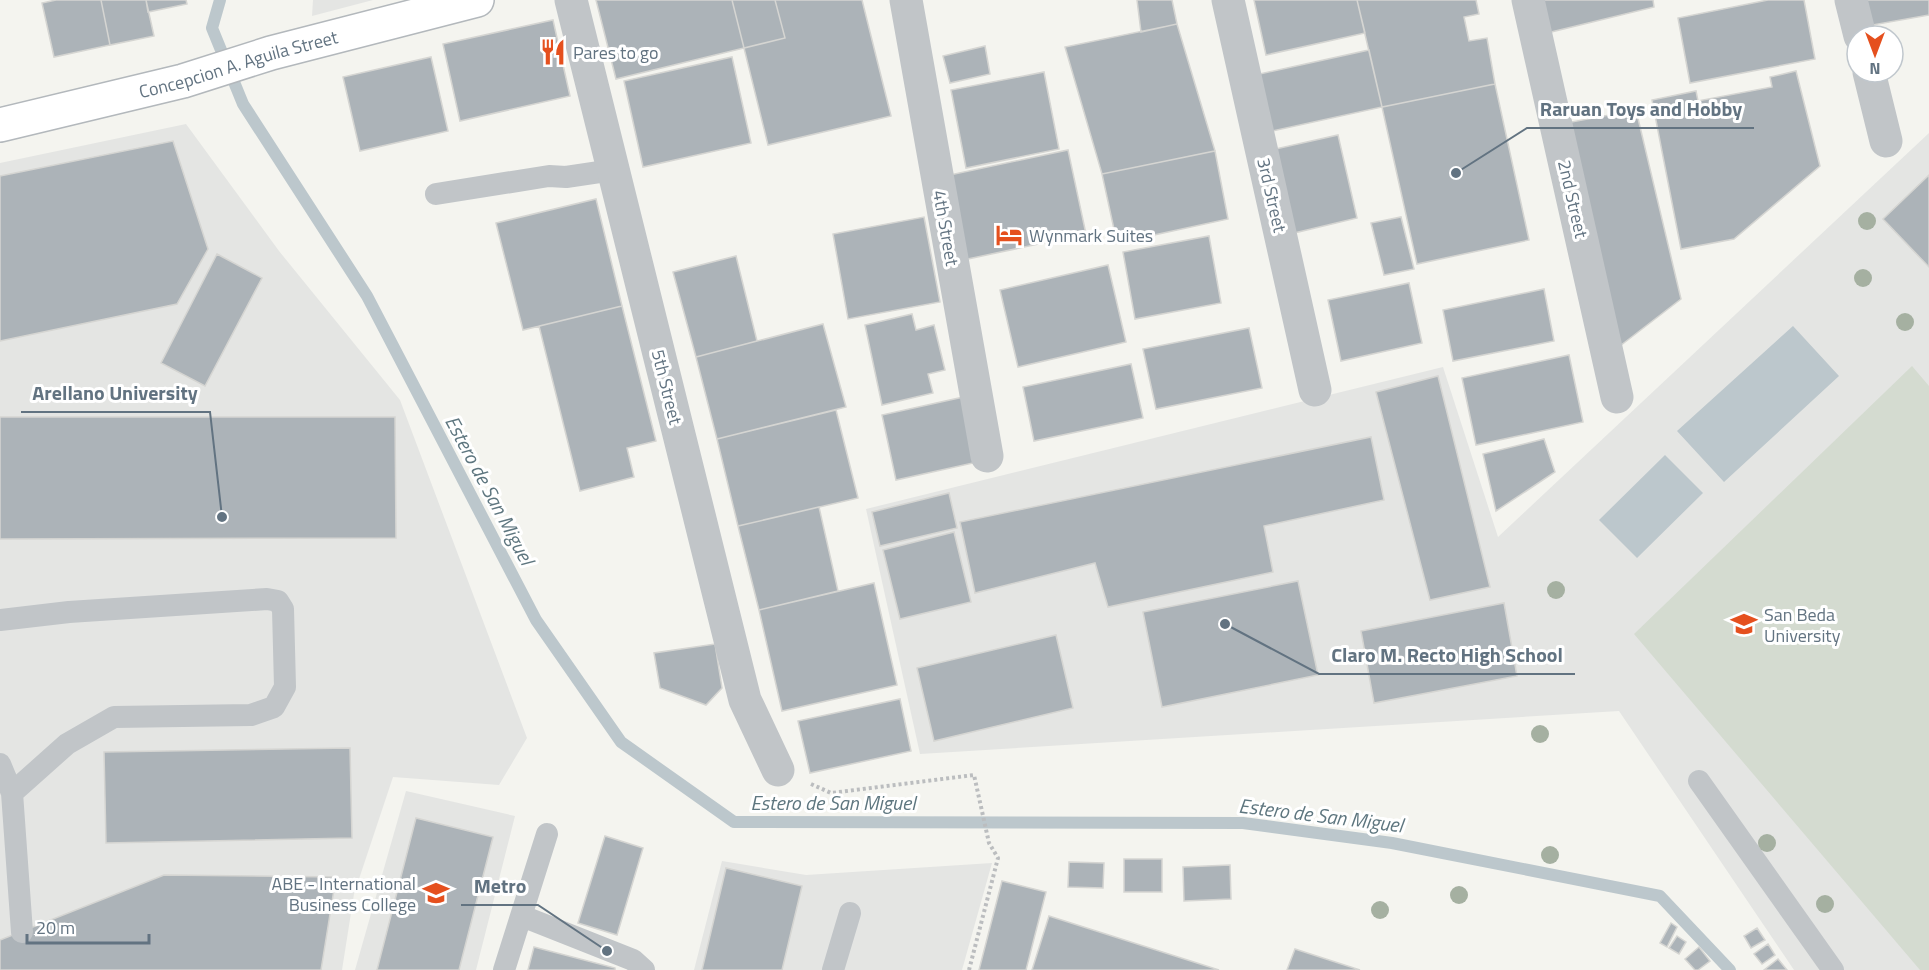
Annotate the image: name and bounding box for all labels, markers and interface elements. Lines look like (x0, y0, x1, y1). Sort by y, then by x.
street label: Concepcion A. Aguila Street (136, 23, 341, 105)
north arrow (1845, 24, 1905, 84)
restaurant icon: Pares to go (538, 37, 568, 67)
place label: Pares to go (573, 39, 659, 66)
text: N (1869, 57, 1881, 81)
callout: Raruan Toys and Hobby (1527, 90, 1754, 128)
text: Raruan Toys and Hobby (1540, 93, 1742, 124)
street label: 3rd Street (1250, 155, 1294, 236)
street label: 2nd Street (1551, 157, 1595, 241)
street label: 4th Street (926, 188, 966, 269)
hotel icon: Wynmark Suites (994, 220, 1024, 250)
place label: Wynmark Suites (1029, 222, 1153, 249)
street label: 5th Street (645, 347, 690, 428)
callout: Arellano University (21, 374, 210, 412)
text: Arellano University (32, 377, 198, 408)
water label: Estero de San Miguel (438, 410, 544, 573)
place label: San Beda University (1764, 601, 1841, 649)
school or university icon: San Beda University (1729, 609, 1759, 639)
callout: Claro M. Recto High School (1319, 636, 1575, 674)
text: Claro M. Recto High School (1331, 639, 1563, 670)
water label: Estero de San Miguel (750, 787, 918, 818)
water label: Estero de San Miguel (1237, 790, 1408, 841)
callout: Metro (461, 867, 538, 905)
place label: ABE - International Business College (271, 870, 416, 918)
text: Metro (474, 870, 526, 901)
school or university icon: ABE - International Business College (421, 878, 451, 908)
scale bar (27, 907, 148, 945)
text: 20 m (36, 914, 75, 941)

